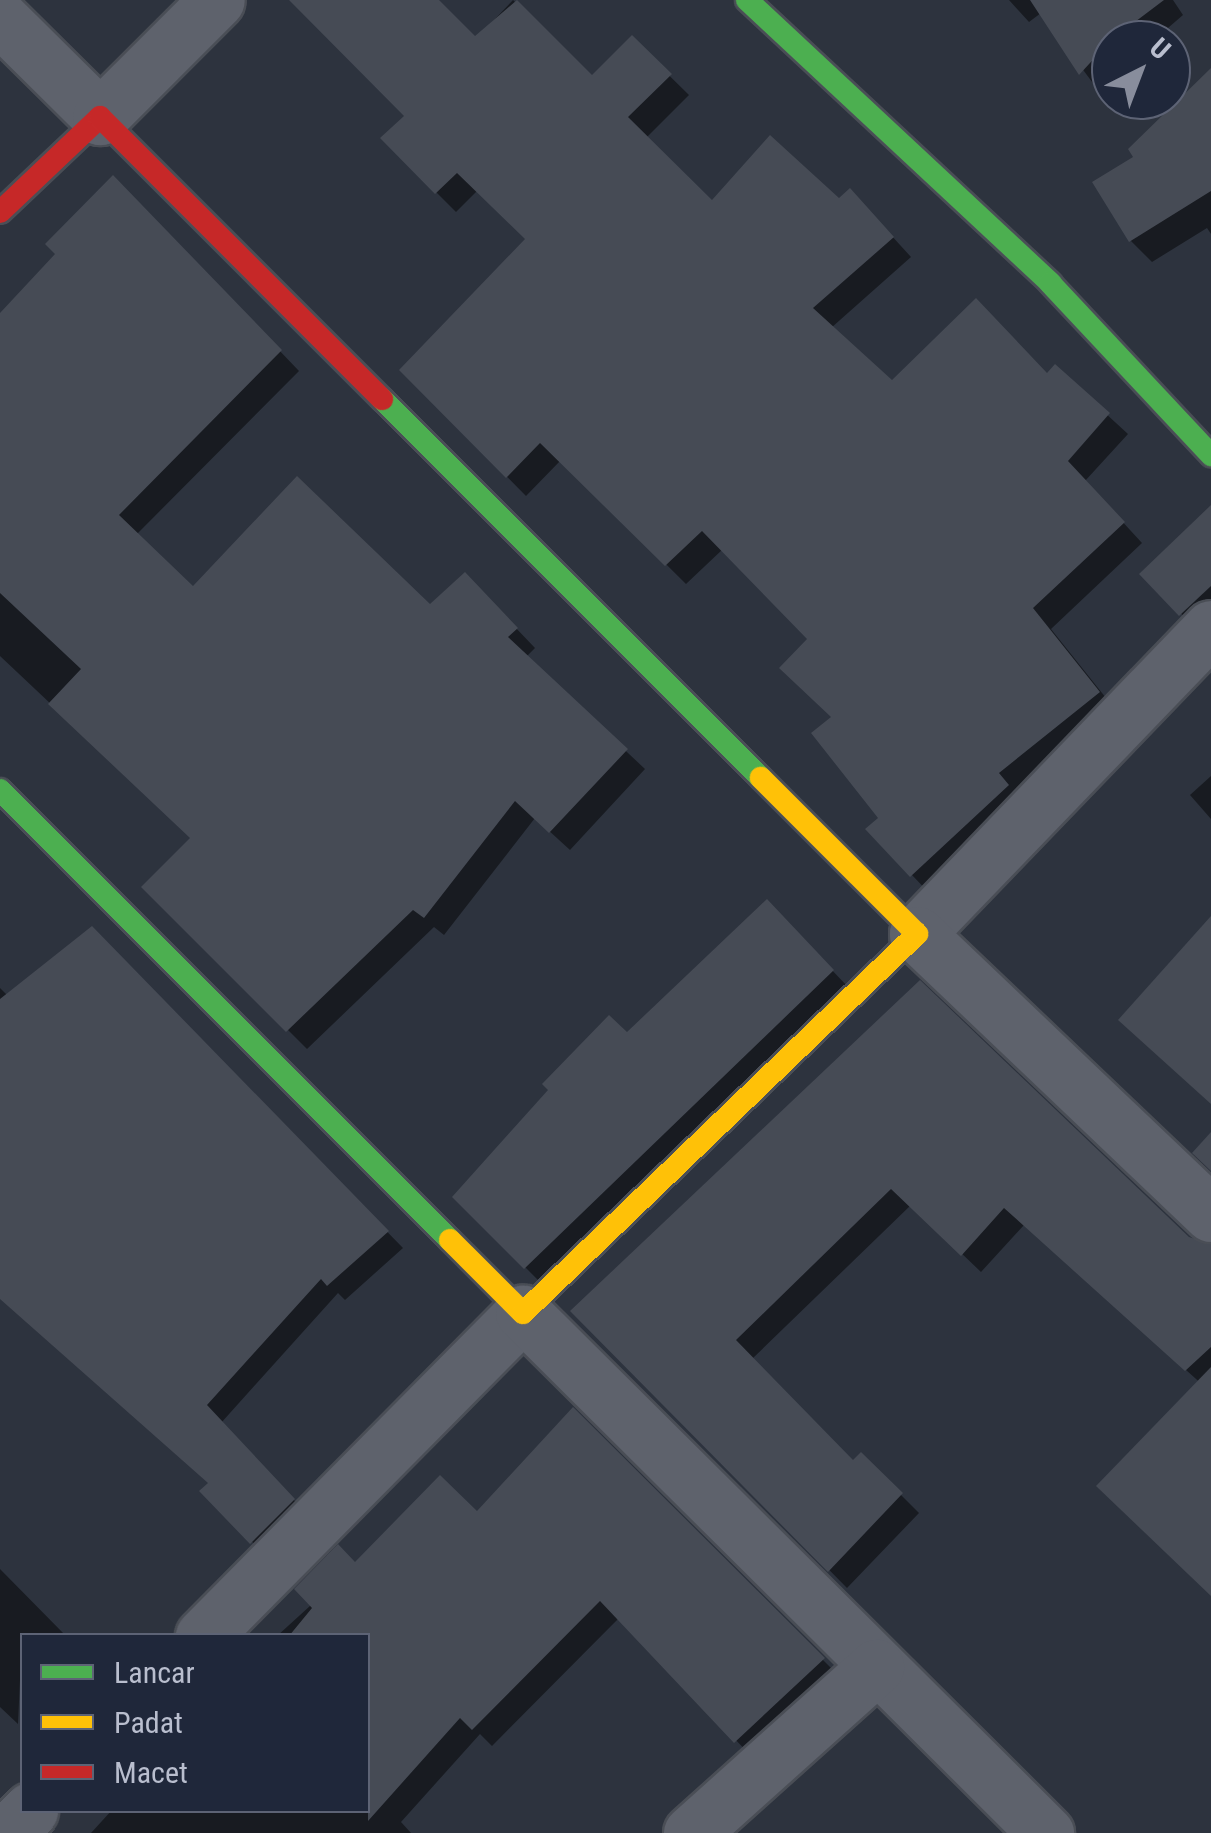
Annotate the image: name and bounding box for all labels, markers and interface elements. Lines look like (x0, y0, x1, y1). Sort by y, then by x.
north arrow (1091, 20, 1191, 120)
text: U (1143, 31, 1177, 66)
legend (20, 1633, 370, 1813)
text: Lancar (114, 1655, 195, 1690)
text: Padat (114, 1705, 183, 1740)
text: Macet (114, 1755, 188, 1790)

